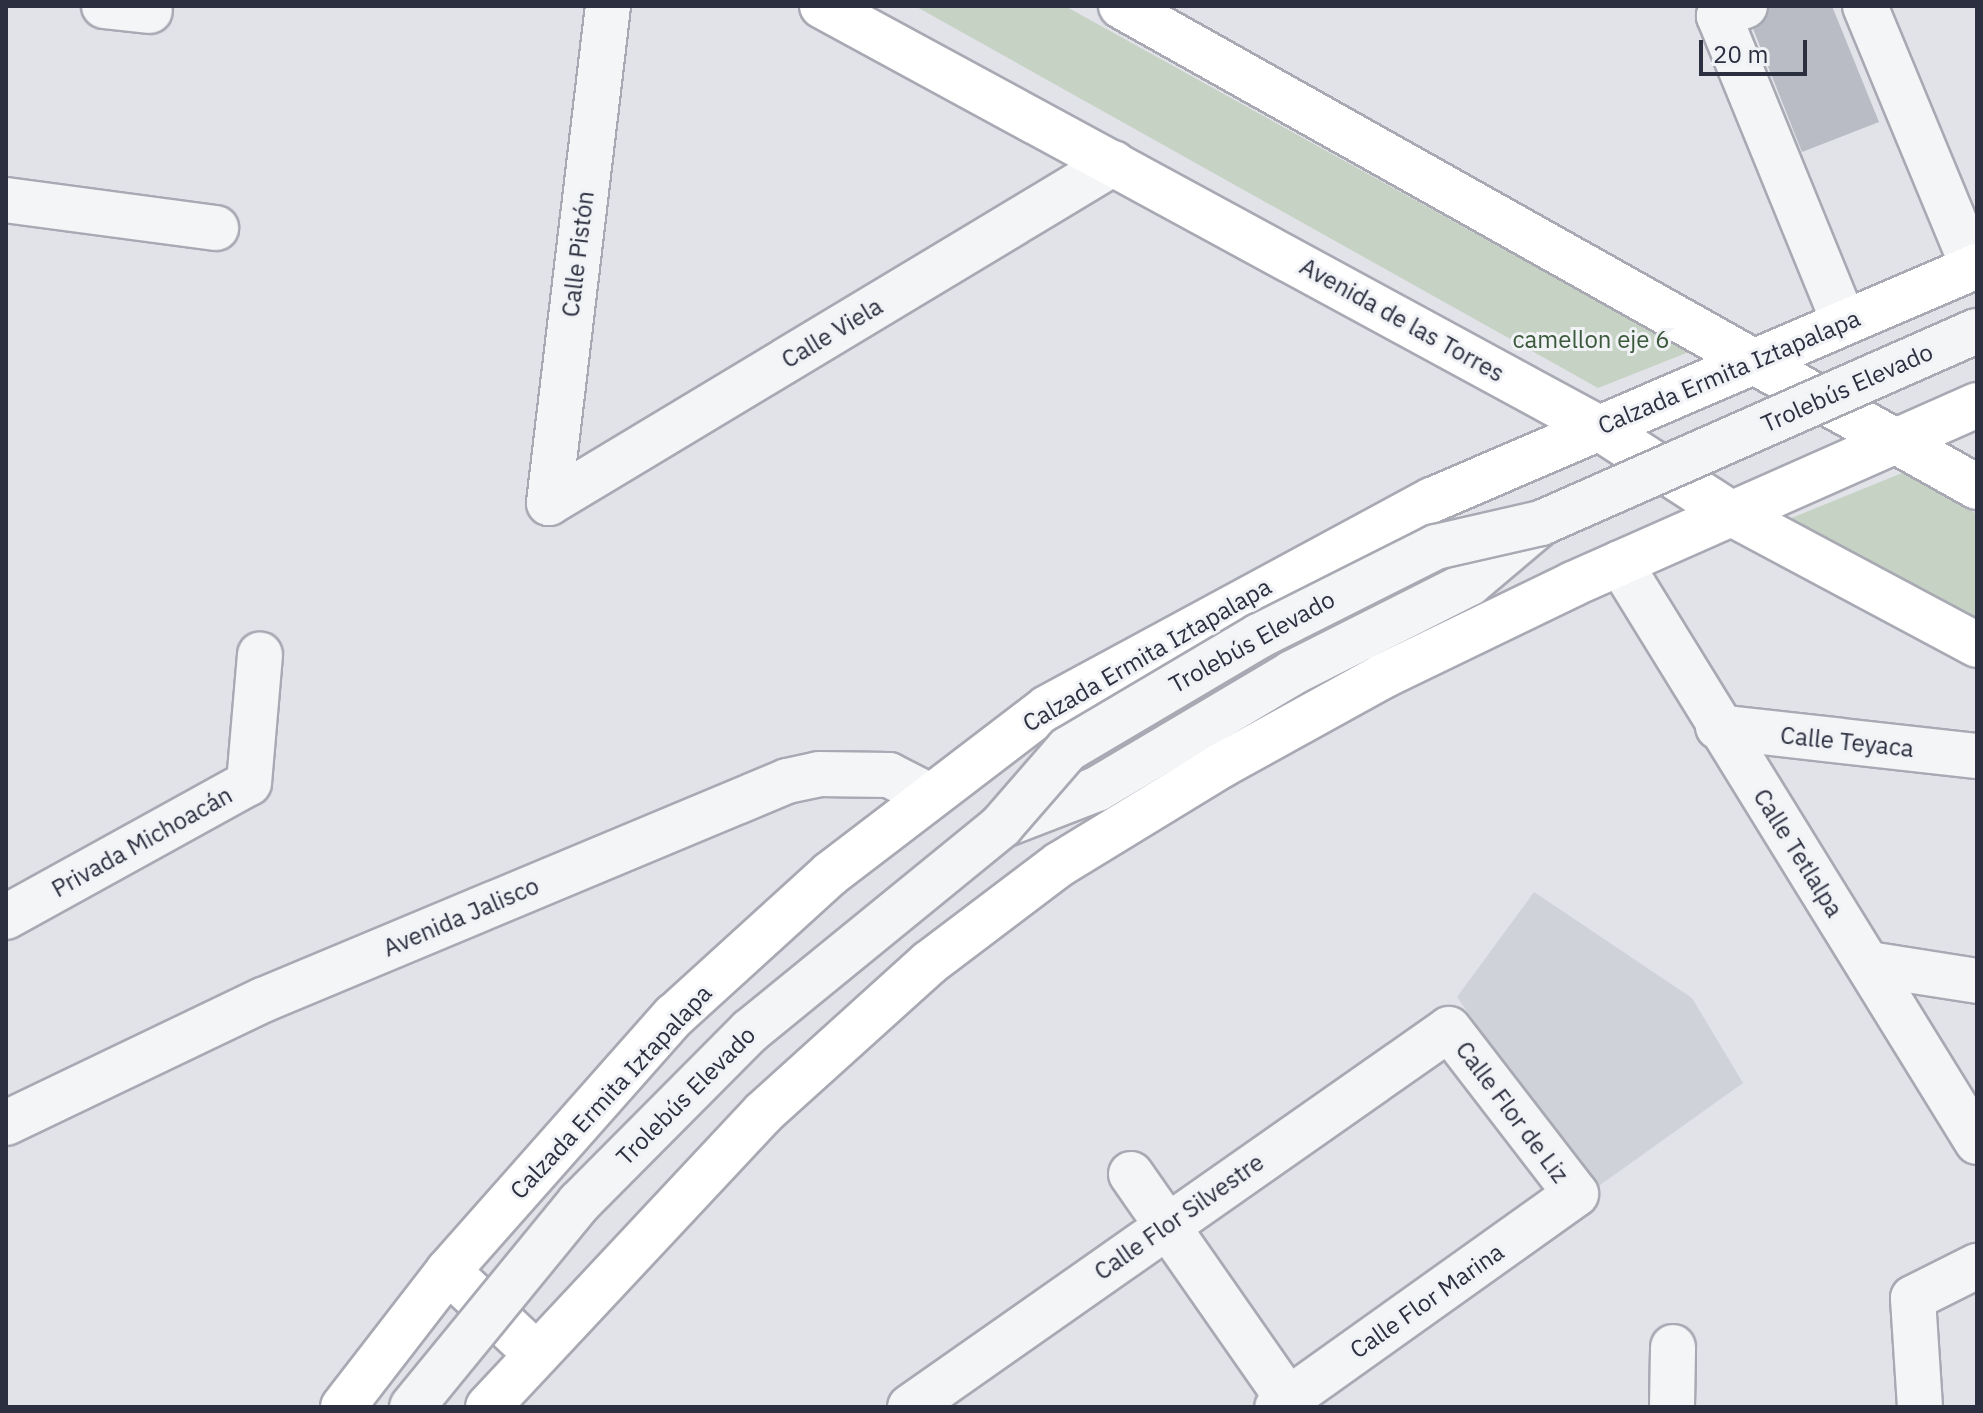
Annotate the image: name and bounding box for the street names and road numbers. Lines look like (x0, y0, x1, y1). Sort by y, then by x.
street label: Calle Pistón (556, 189, 600, 319)
street label: Avenida de las Torres (1295, 252, 1509, 388)
street label: Calle Viela (776, 292, 888, 374)
street label: Calzada Ermita Iztapalapa (1594, 304, 1864, 440)
street label: Trolebús Elevado (1757, 337, 1937, 439)
street label: Calzada Ermita Iztapalapa (1018, 572, 1276, 738)
street label: Trolebús Elevado (1164, 585, 1340, 699)
street label: Calle Teyaca (1779, 721, 1915, 763)
street label: Privada Michoacán (47, 780, 237, 904)
street label: Calle Tetlalpa (1747, 784, 1849, 922)
street label: Avenida Jalisco (379, 871, 543, 963)
street label: Calzada Ermita Iztapalapa (504, 979, 718, 1205)
street label: Trolebús Elevado (611, 1021, 761, 1171)
street label: Calle Flor de Liz (1450, 1036, 1574, 1188)
street label: Calle Flor Silvestre (1089, 1148, 1269, 1286)
street label: Calle Flor Marina (1345, 1237, 1509, 1365)

